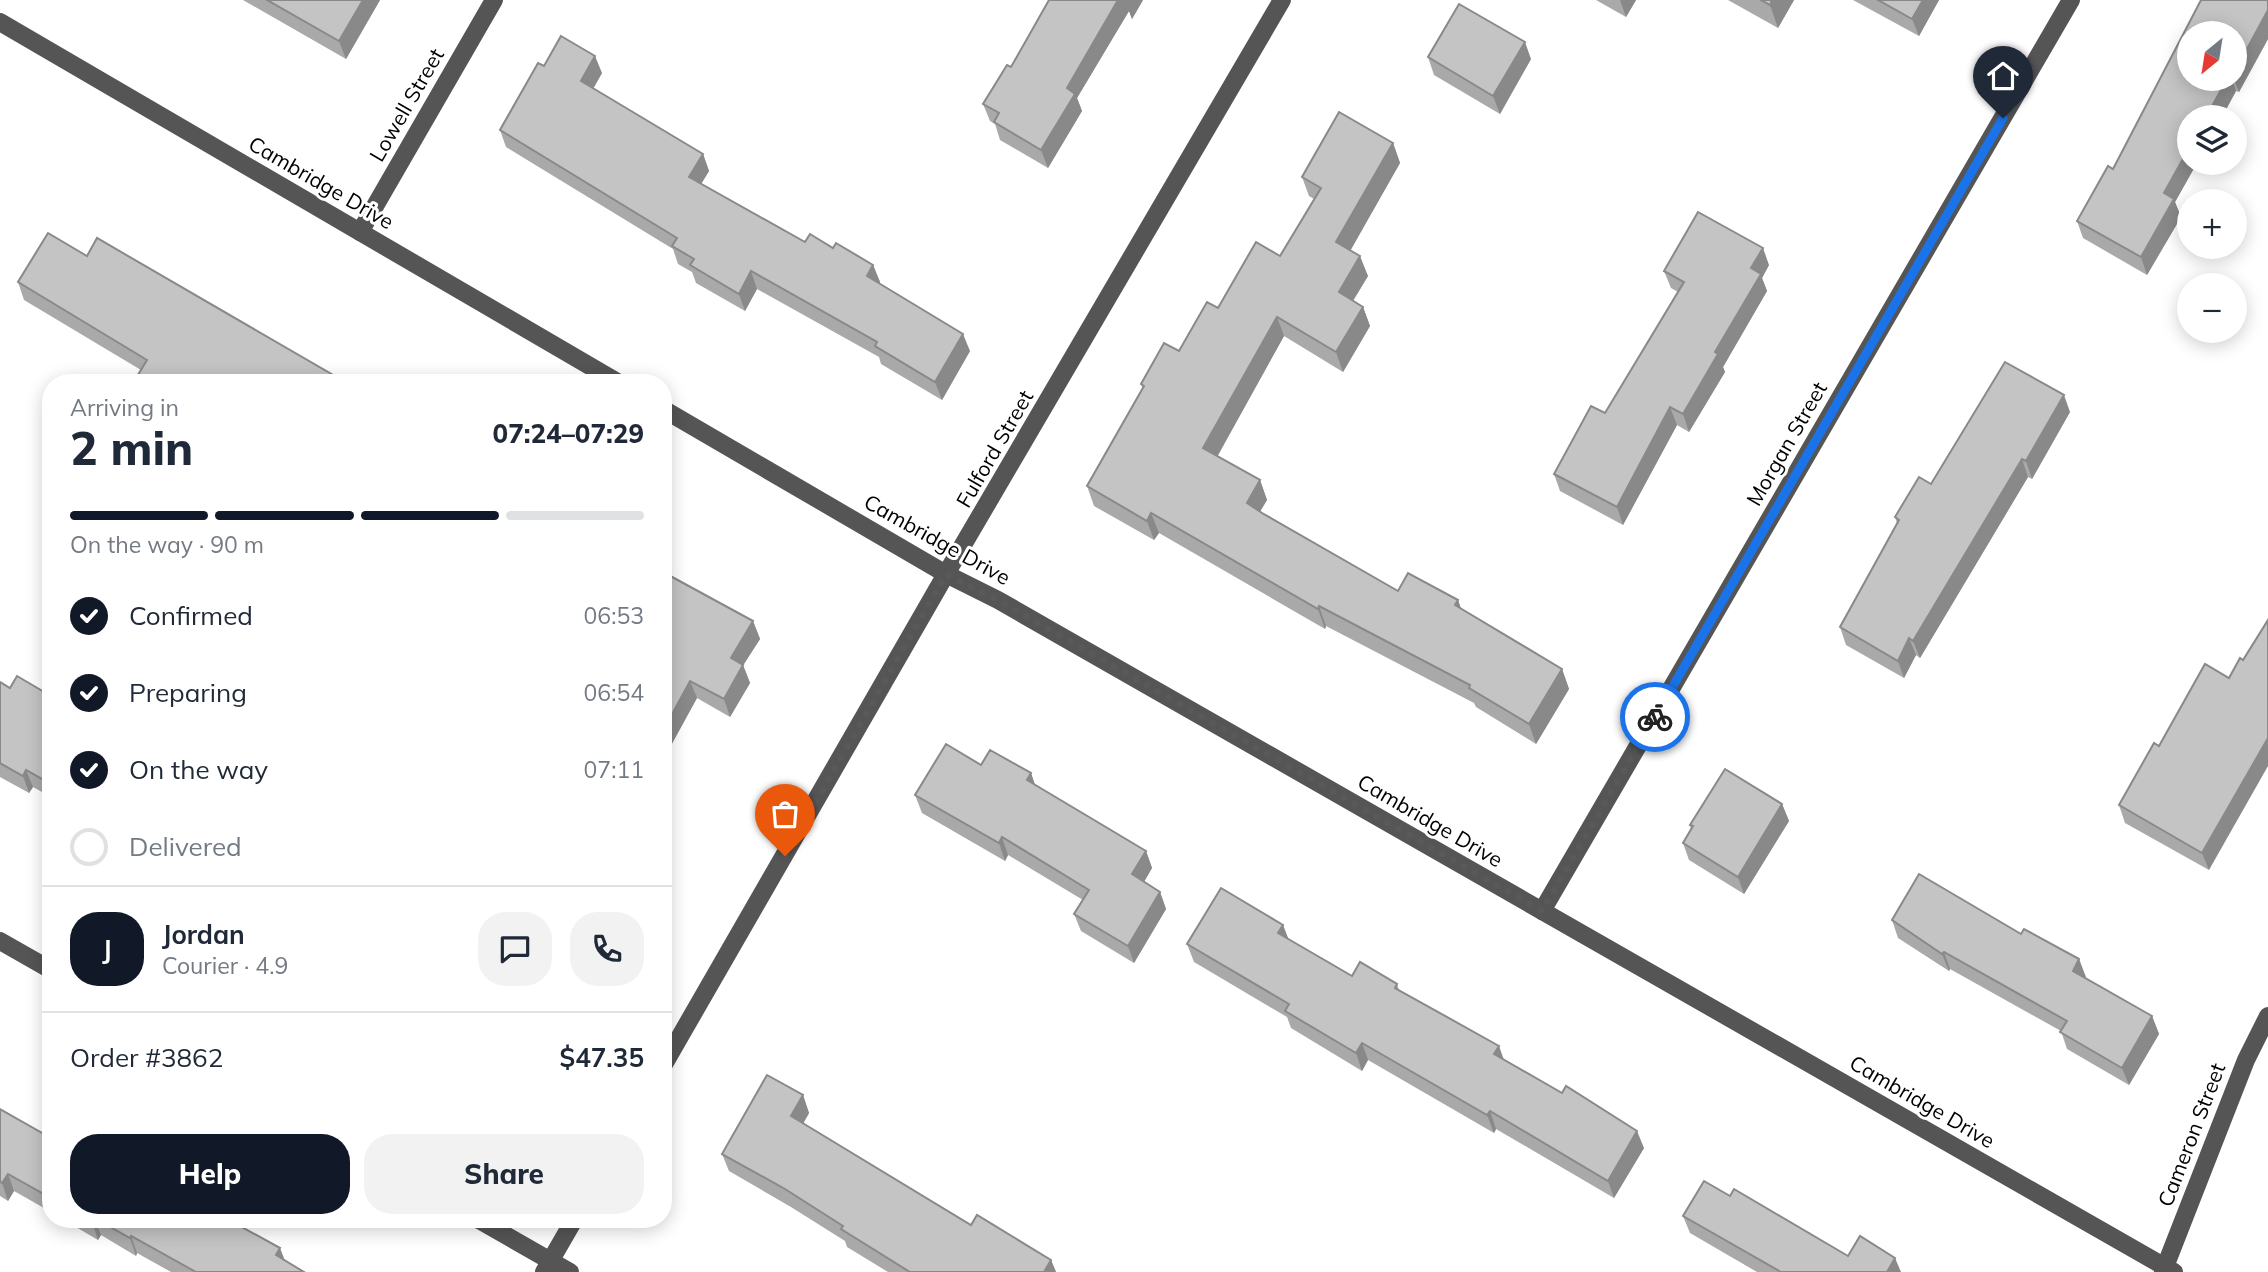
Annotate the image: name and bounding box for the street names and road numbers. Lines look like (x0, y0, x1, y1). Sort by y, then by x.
street label: Lowell Street (363, 43, 449, 166)
street label: Cambridge Drive (244, 130, 399, 234)
street label: Morgan Street (1740, 377, 1832, 510)
street label: Fulford Street (950, 385, 1038, 512)
street label: Cambridge Drive (860, 488, 1015, 590)
street label: Cambridge Drive (1353, 768, 1508, 872)
street label: Cambridge Drive (1845, 1049, 2000, 1153)
street label: Cameron Street (2152, 1059, 2230, 1210)

